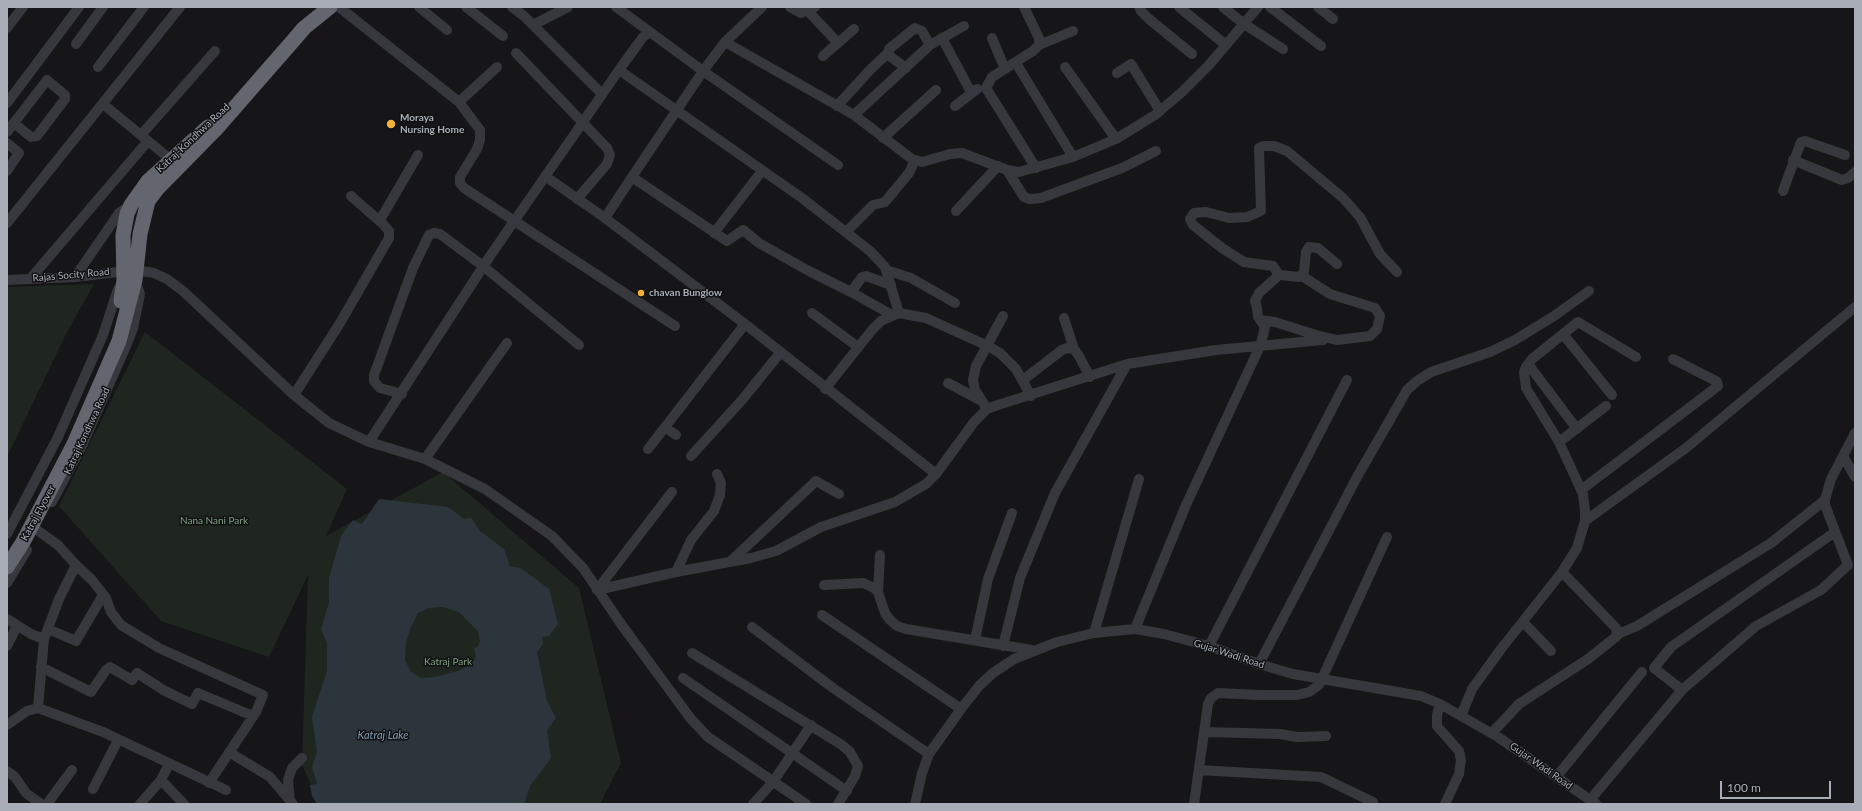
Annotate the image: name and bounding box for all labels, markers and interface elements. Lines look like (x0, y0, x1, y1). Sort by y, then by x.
street label: Katraj-Kondhwa Road (154, 101, 232, 175)
place label: Moraya Nursing Home (400, 112, 464, 136)
marker: Moraya Nursing Home (385, 118, 397, 130)
street label: Rajas Socity Road (32, 266, 110, 284)
place label: chavan Bunglow (649, 287, 722, 299)
marker: chavan Bunglow (636, 288, 646, 298)
street label: Katraj Kondhwa Road (62, 386, 112, 476)
street label: Katraj Flyover (18, 483, 58, 543)
park label: Nana Nani Park (180, 515, 248, 527)
street label: Gujar Wadi Road (1192, 637, 1266, 671)
park label: Katraj Park (424, 656, 472, 668)
water label: Katraj Lake (357, 728, 409, 742)
street label: Gujar Wadi Road (1507, 740, 1575, 792)
scale bar (1722, 773, 1833, 799)
text: 100 m (1727, 780, 1761, 795)

